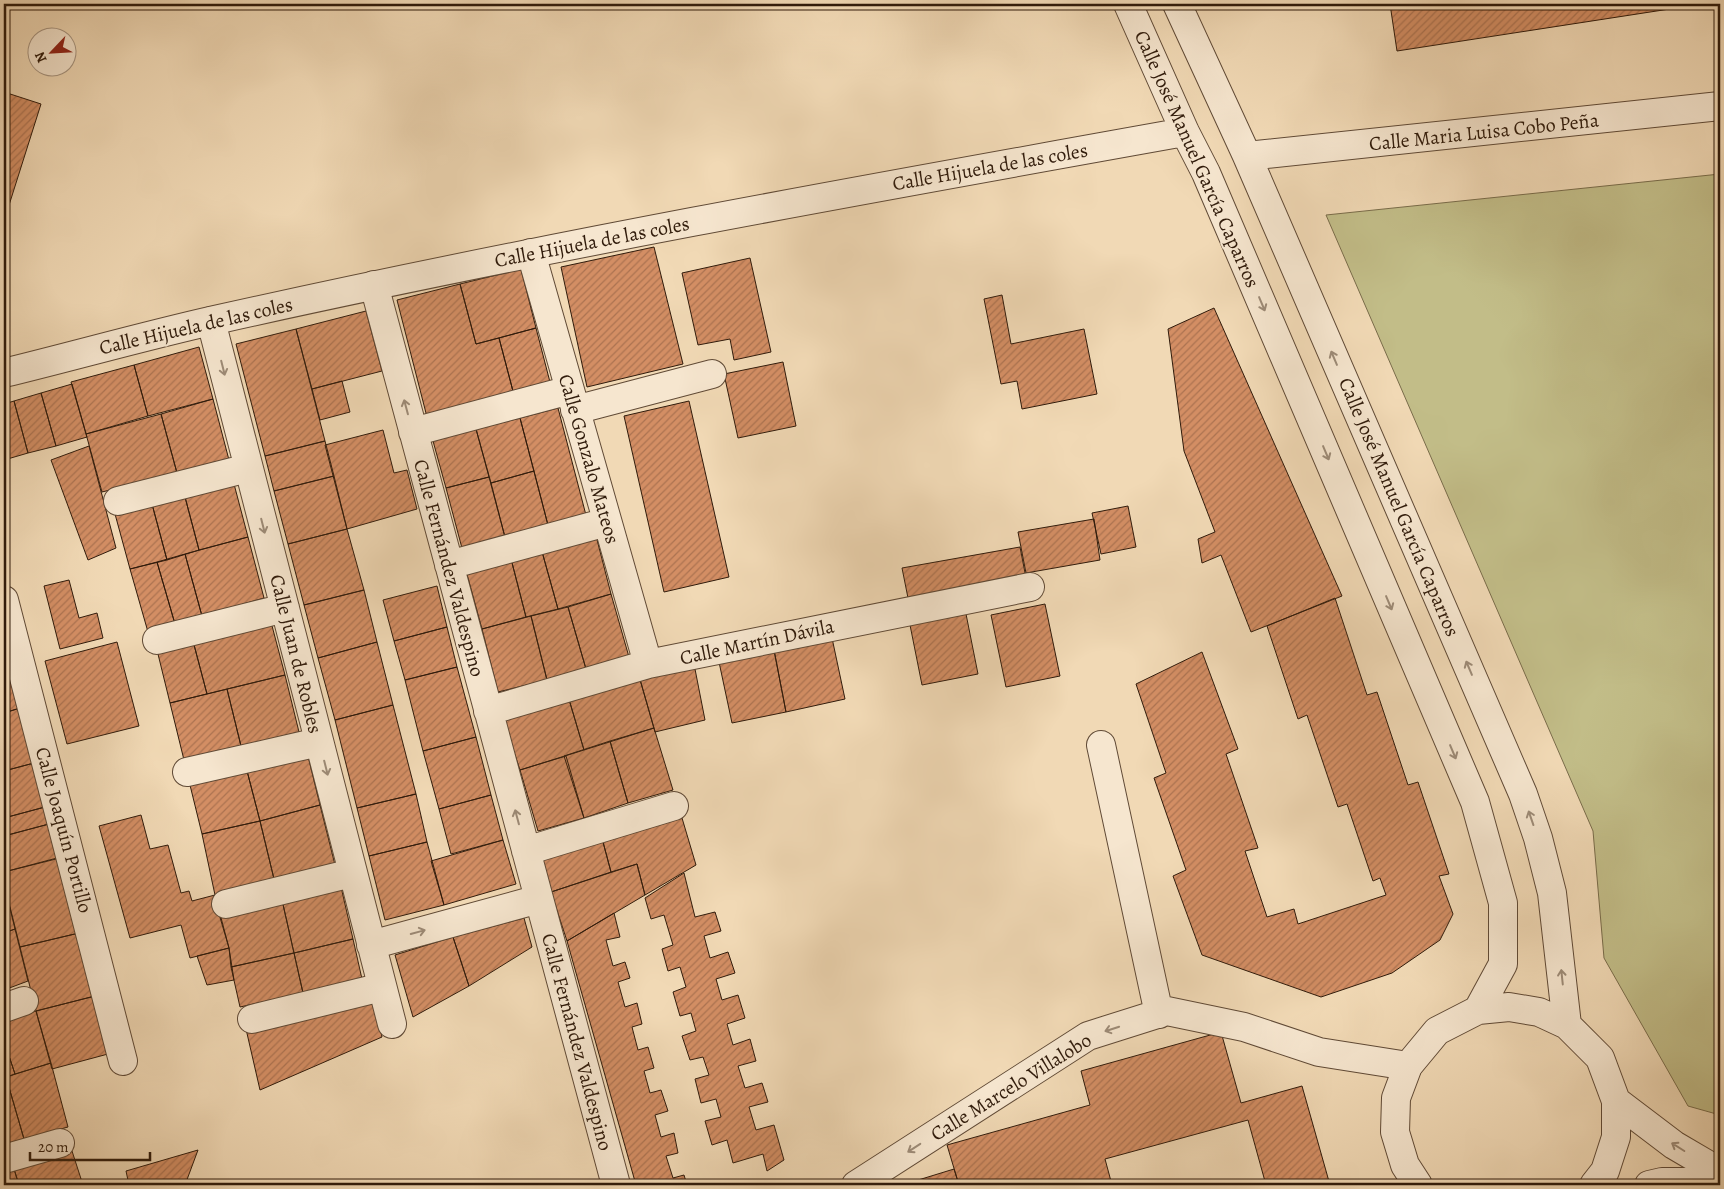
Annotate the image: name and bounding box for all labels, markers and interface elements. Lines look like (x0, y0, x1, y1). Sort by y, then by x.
street label: Calle José Manuel García Caparros (1128, 26, 1266, 292)
north arrow (28, 28, 78, 78)
text: N (30, 49, 51, 66)
street label: Calle Maria Luisa Cobo Peña (1368, 106, 1601, 157)
street label: Calle Hijuela de las coles (890, 137, 1090, 197)
street label: Calle Hijuela de las coles (492, 210, 692, 274)
street label: Calle Hijuela de las coles (97, 291, 295, 361)
one-way arrow (1257, 296, 1267, 311)
one-way arrow (1329, 351, 1339, 366)
one-way arrow (219, 360, 228, 376)
street label: Calle Gonzalo Mateos (552, 371, 626, 547)
street label: Calle José Manuel García Caparros (1332, 373, 1466, 641)
one-way arrow (401, 399, 410, 415)
one-way arrow (1321, 445, 1331, 460)
street label: Calle Fernández Valdespino (407, 456, 491, 680)
one-way arrow (259, 517, 268, 533)
street label: Calle Juan de Robles (263, 572, 329, 736)
one-way arrow (1385, 595, 1395, 610)
street label: Calle Martín Dávila (677, 612, 837, 672)
one-way arrow (1463, 661, 1473, 676)
street label: Calle Joaquín Portillo (29, 744, 99, 916)
one-way arrow (1449, 744, 1459, 759)
one-way arrow (321, 759, 331, 775)
one-way arrow (511, 810, 521, 826)
one-way arrow (1526, 811, 1535, 826)
one-way arrow (410, 927, 426, 936)
street label: Calle Fernández Valdespino (535, 930, 619, 1154)
one-way arrow (1557, 969, 1567, 985)
one-way arrow (1104, 1024, 1120, 1034)
street label: Calle Marcelo Villalobo (925, 1026, 1097, 1147)
scale bar (30, 1129, 150, 1161)
text: 20 m (38, 1137, 69, 1157)
one-way arrow (1672, 1142, 1686, 1152)
one-way arrow (907, 1144, 921, 1154)

